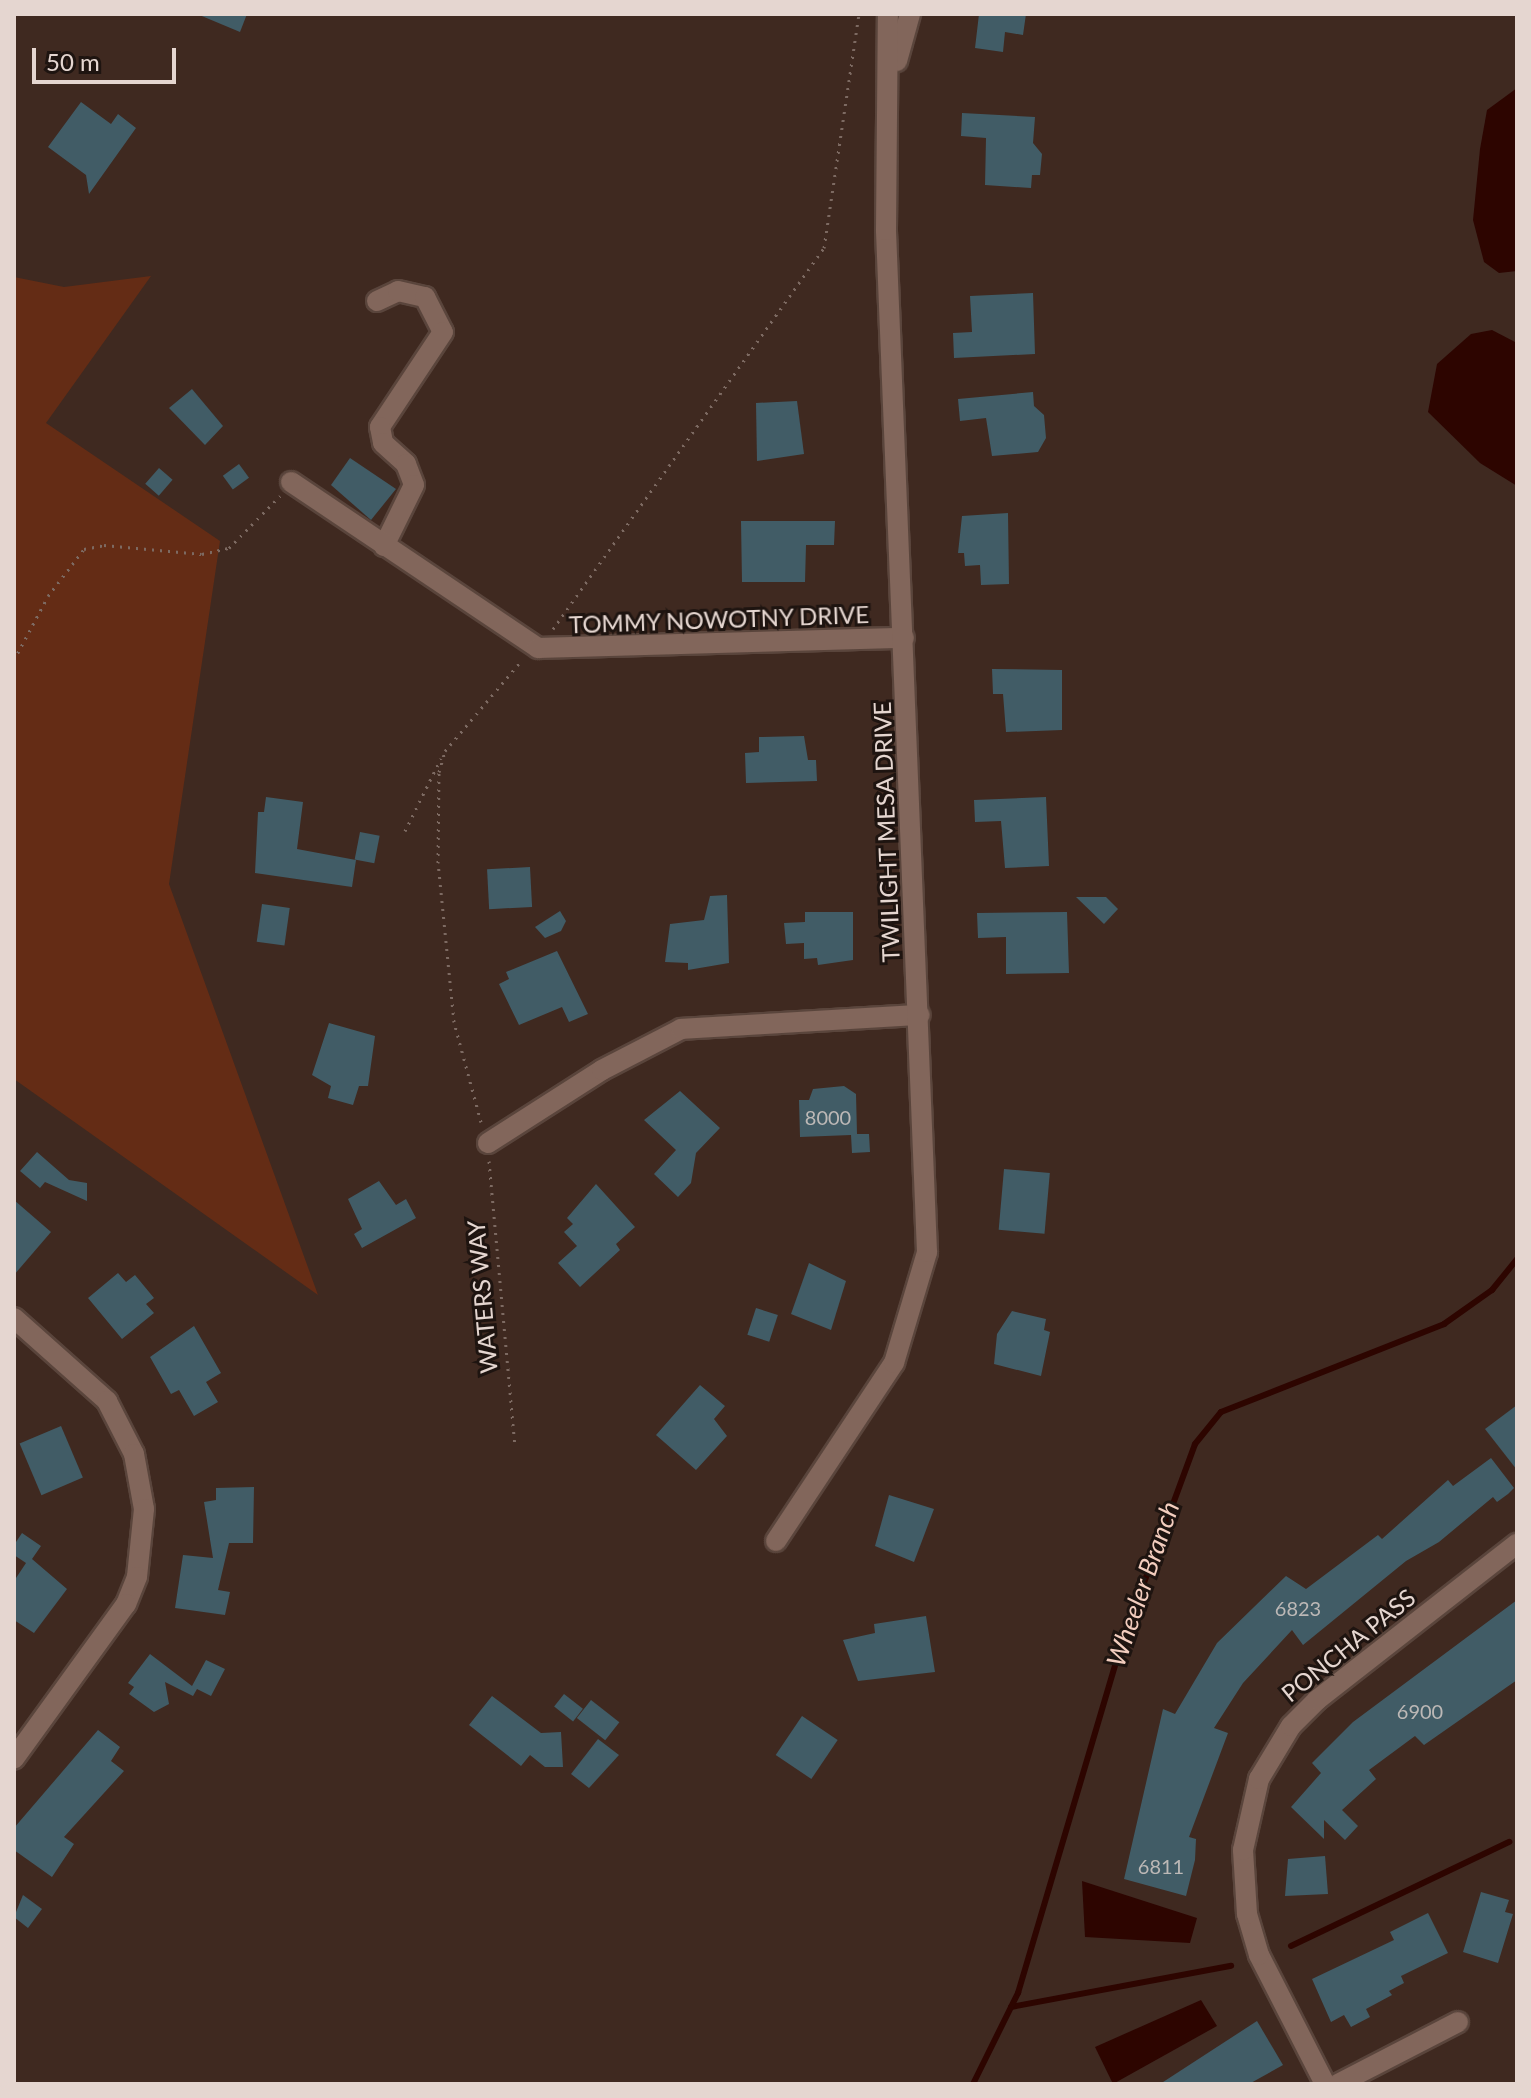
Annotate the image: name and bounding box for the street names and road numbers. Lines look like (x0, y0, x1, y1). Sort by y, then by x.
street label: TOMMY NOWOTNY DRIVE (567, 599, 871, 639)
street label: TWILIGHT MESA DRIVE (867, 700, 905, 964)
street label: WATERS WAY (461, 1219, 503, 1375)
street label: PONCHA PASS (1275, 1582, 1421, 1708)

